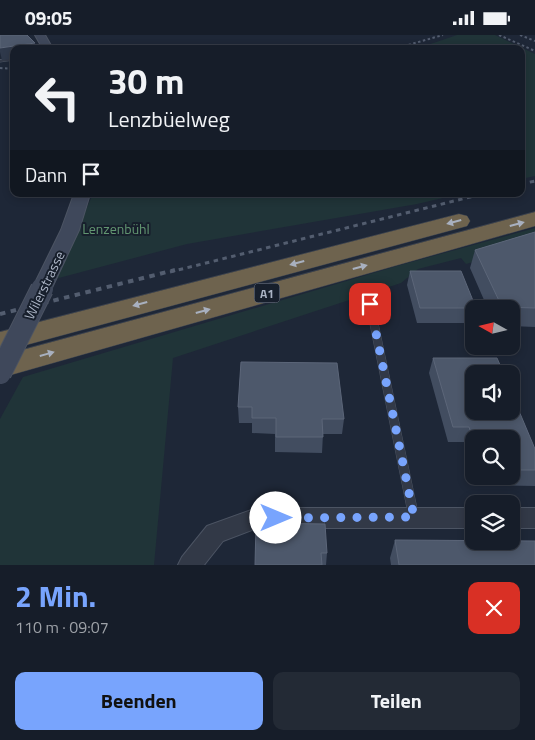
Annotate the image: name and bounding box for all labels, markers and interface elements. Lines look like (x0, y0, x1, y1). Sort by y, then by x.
text: 09:05 (25, 3, 72, 32)
text: 30 m (108, 54, 184, 108)
icon: left (25, 65, 90, 130)
text: Lenzbüelweg (108, 102, 230, 136)
text: Dann (25, 160, 67, 189)
icon: arrive (77, 160, 105, 188)
park label: Lenzenbühl (82, 218, 150, 239)
one-way arrow (447, 218, 462, 226)
one-way arrow (509, 220, 524, 228)
street label: Wilerstrasse (18, 247, 70, 323)
one-way arrow (289, 259, 304, 267)
one-way arrow (353, 263, 368, 271)
road number: A1 (254, 283, 280, 303)
pin (349, 283, 391, 325)
icon: arrive (356, 290, 384, 318)
one-way arrow (132, 300, 147, 308)
north arrow (465, 300, 520, 355)
map controls (465, 300, 520, 550)
one-way arrow (196, 306, 211, 314)
one-way arrow (39, 350, 54, 358)
button: sound (465, 365, 520, 420)
button: search (465, 430, 520, 485)
position arrow (249, 491, 301, 543)
button: layers (465, 495, 520, 550)
text: 2 Min. (15, 573, 96, 619)
button: close (468, 582, 520, 634)
text: 110 m · 09:07 (15, 615, 109, 639)
button: Beenden (15, 672, 263, 730)
button: Teilen (273, 672, 520, 730)

